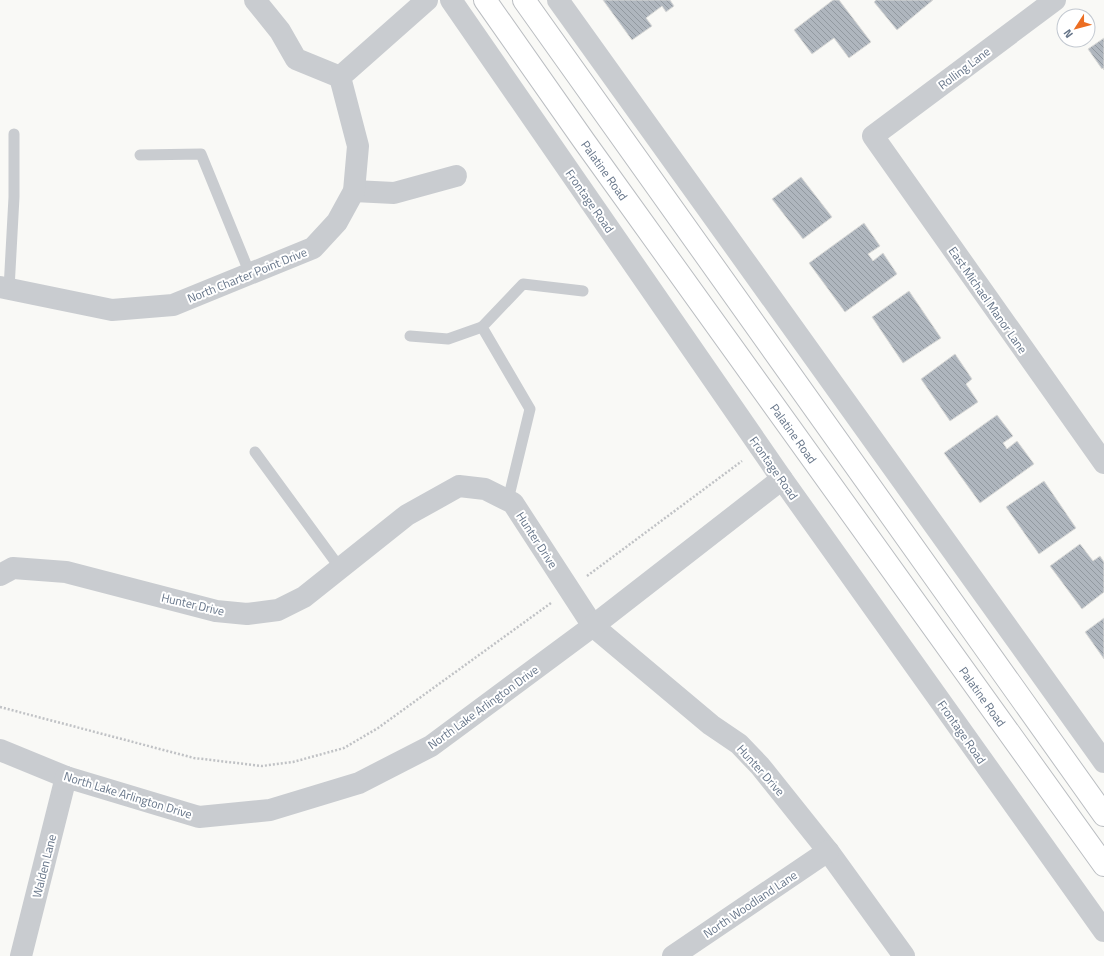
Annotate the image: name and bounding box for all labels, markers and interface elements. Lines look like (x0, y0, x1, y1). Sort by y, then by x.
north arrow (1056, 8, 1096, 48)
text: N (1059, 26, 1077, 42)
street label: Rolling Lane (934, 42, 994, 94)
street label: Palatine Road (577, 136, 633, 204)
street label: Frontage Road (561, 165, 619, 237)
street label: North Charter Point Drive (184, 242, 310, 308)
street label: East Michael Manor Lane (944, 243, 1032, 357)
street label: Palatine Road (766, 399, 822, 467)
street label: Frontage Road (745, 432, 803, 504)
street label: Hunter Drive (512, 508, 562, 572)
street label: Hunter Drive (160, 588, 226, 620)
street label: North Lake Arlington Drive (424, 660, 542, 754)
street label: Palatine Road (955, 662, 1011, 730)
street label: Frontage Road (933, 696, 991, 768)
street label: Hunter Drive (732, 740, 790, 800)
street label: North Lake Arlington Drive (62, 766, 194, 824)
street label: Walden Lane (27, 832, 61, 900)
street label: North Woodland Lane (699, 865, 801, 943)

